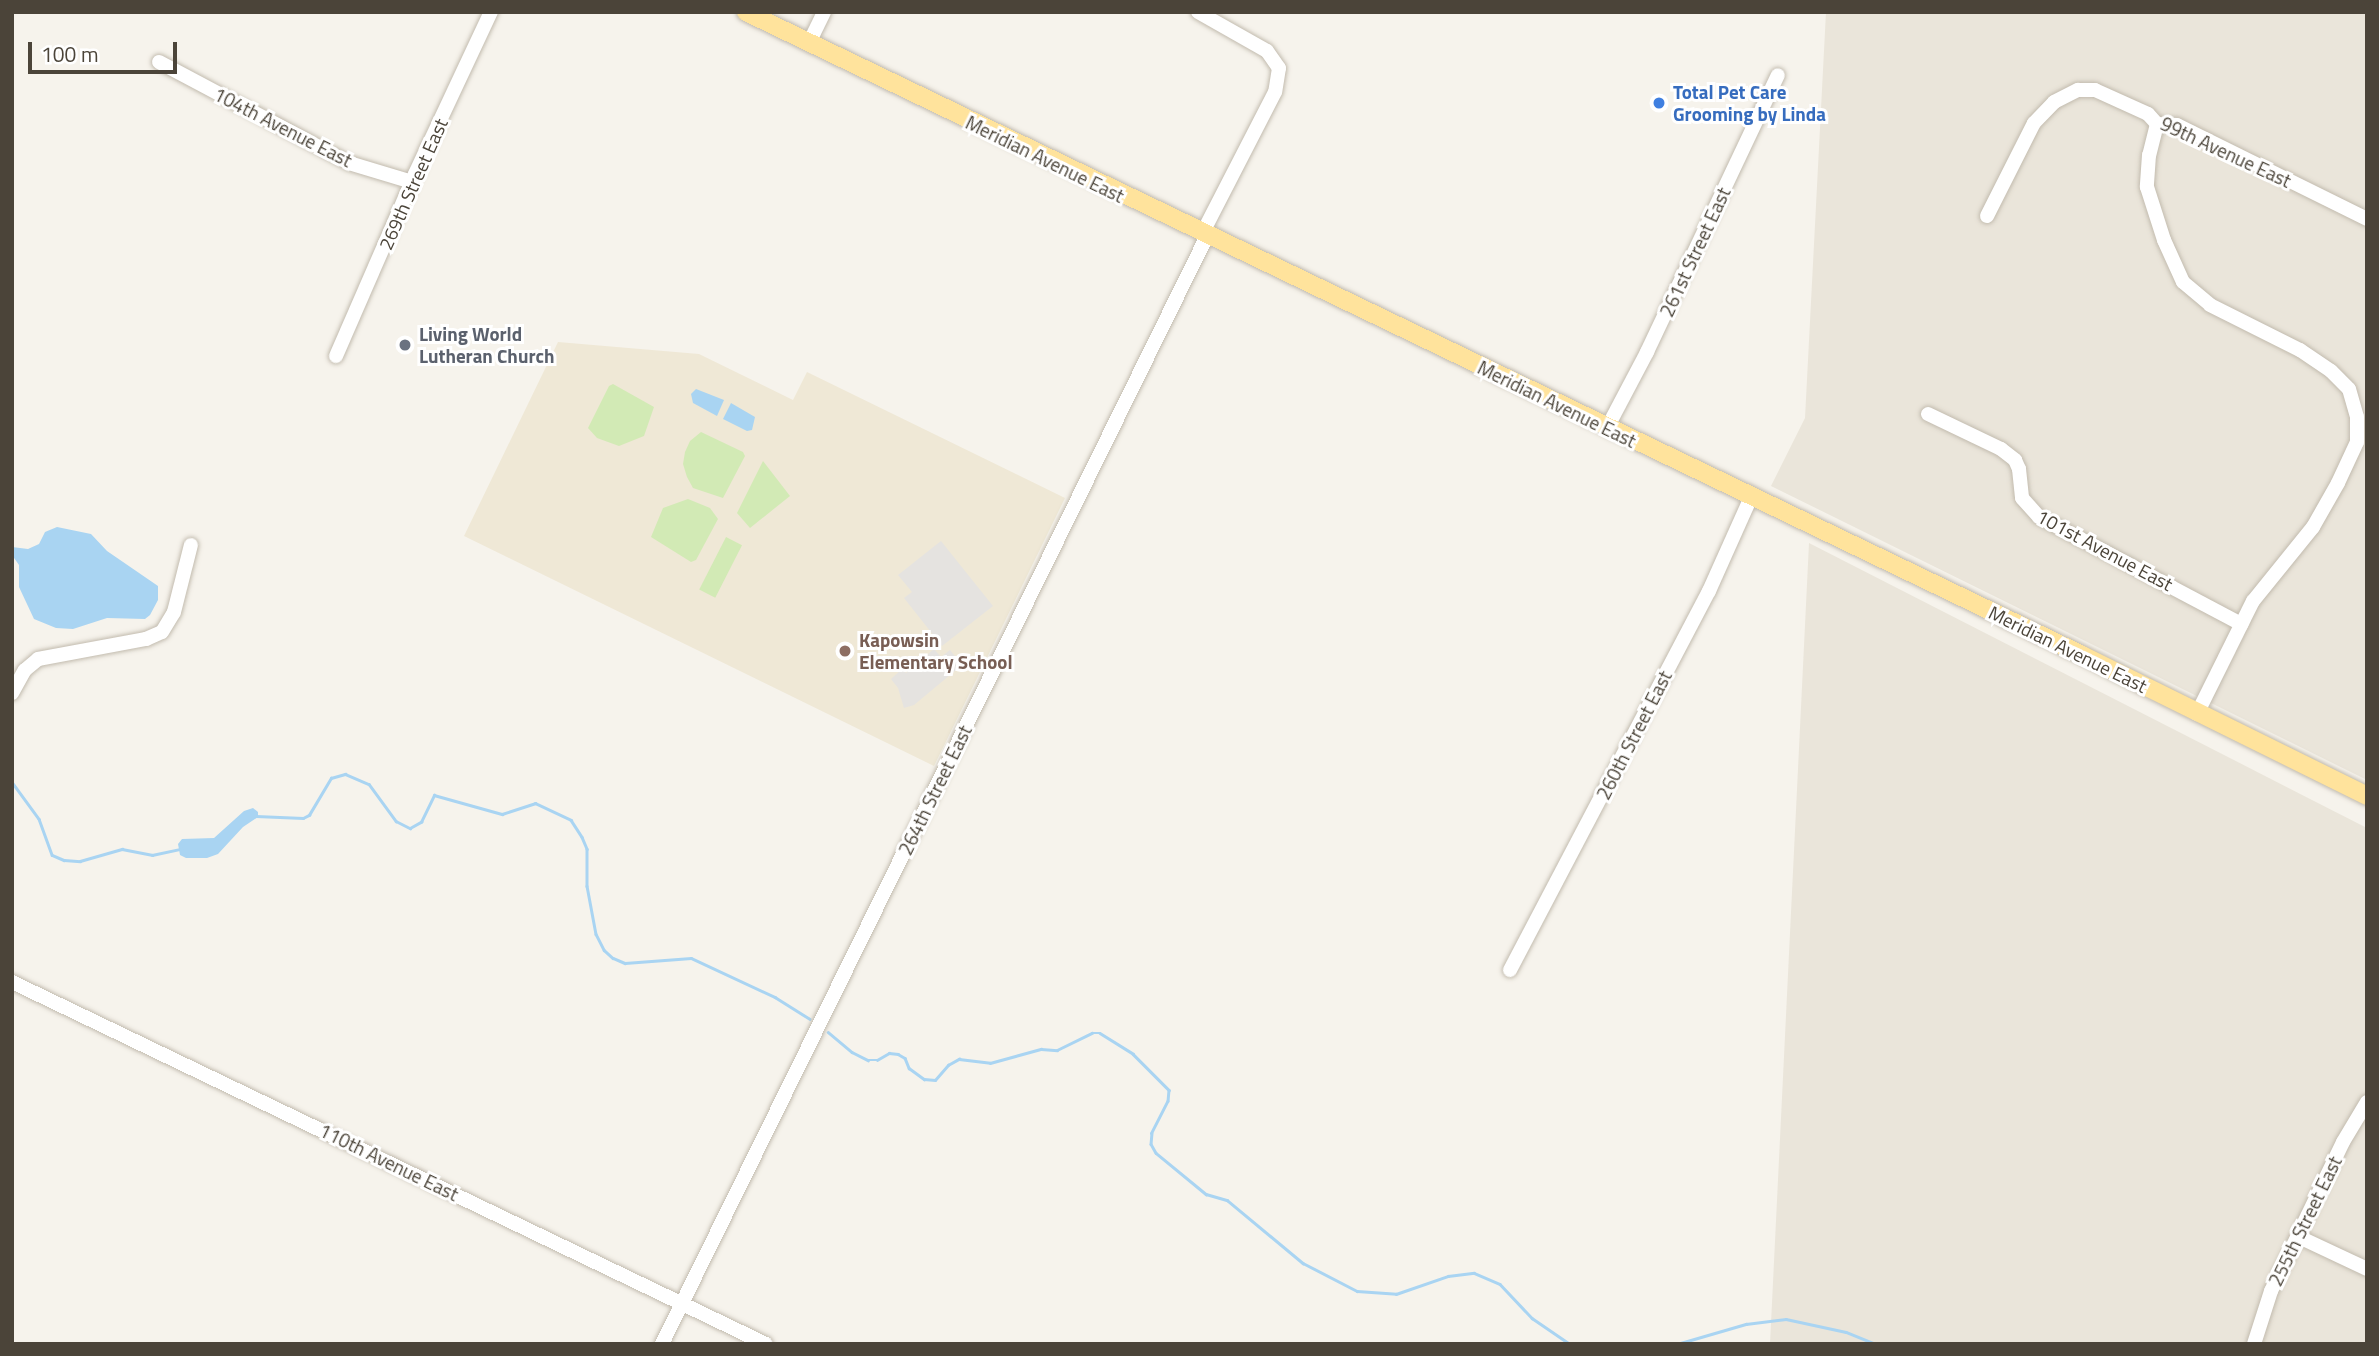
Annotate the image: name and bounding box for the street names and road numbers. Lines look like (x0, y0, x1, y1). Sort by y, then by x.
street label: 104th Avenue East (210, 82, 356, 172)
street label: Meridian Avenue East (962, 111, 1128, 207)
street label: 99th Avenue East (2157, 112, 2295, 192)
street label: 269th Street East (374, 115, 452, 253)
street label: 261st Street East (1655, 184, 1735, 320)
street label: Meridian Avenue East (1474, 356, 1640, 452)
street label: 101st Avenue East (2033, 505, 2177, 595)
street label: Meridian Avenue East (1985, 601, 2151, 697)
street label: 260th Street East (1592, 667, 1676, 803)
street label: 264th Street East (894, 721, 976, 859)
street label: 110th Avenue East (316, 1118, 462, 1206)
street label: 255th Street East (2264, 1152, 2346, 1290)

